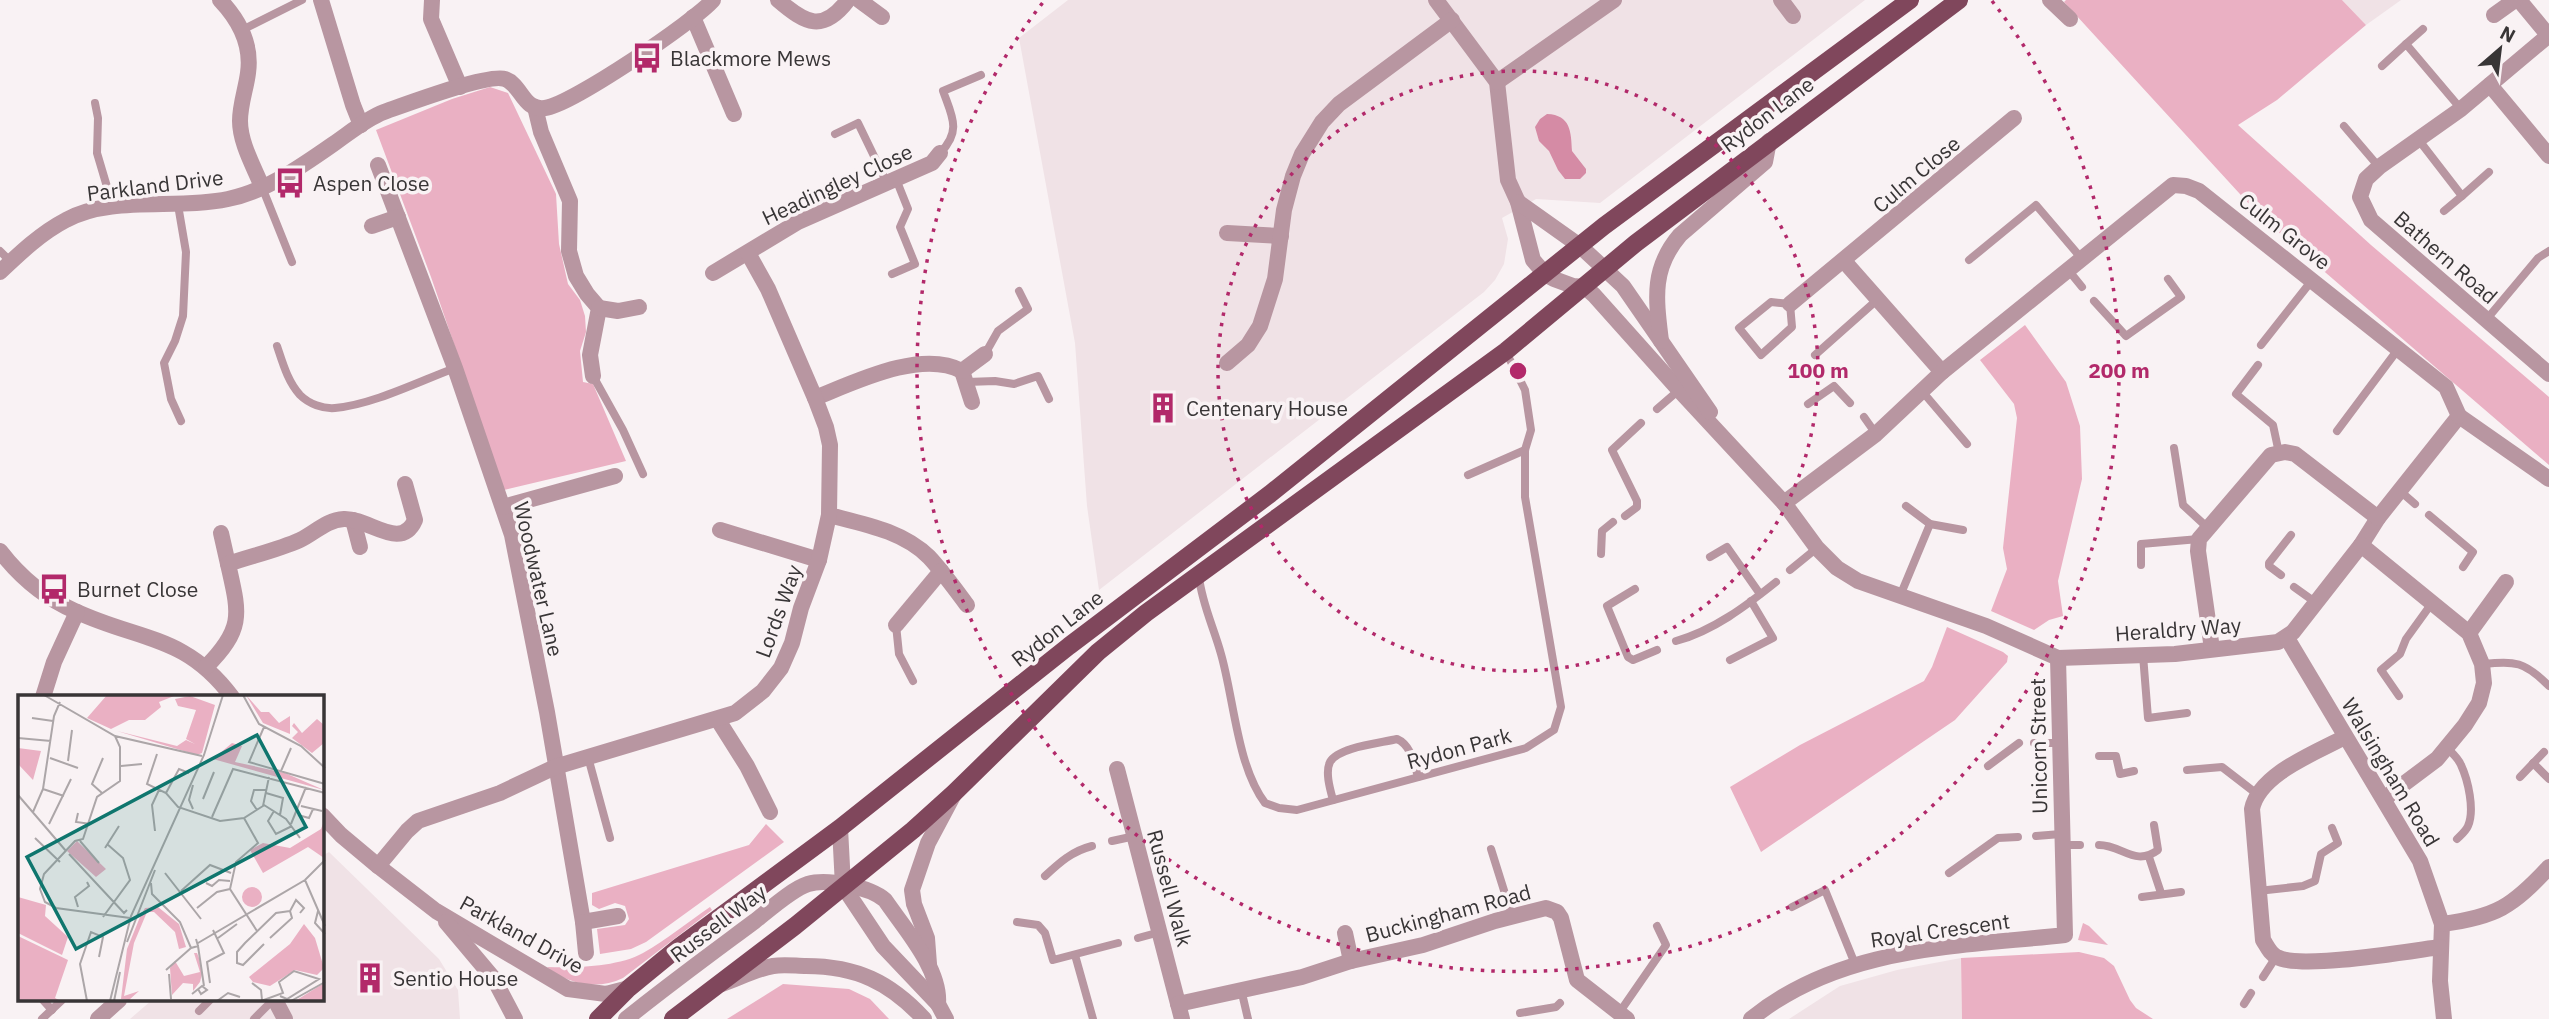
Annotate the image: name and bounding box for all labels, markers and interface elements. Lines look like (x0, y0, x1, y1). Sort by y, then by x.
north arrow (2465, 14, 2535, 84)
text: N (2496, 20, 2520, 48)
bus stop icon: Blackmore Mews (630, 41, 664, 75)
place label: Blackmore Mews (670, 44, 831, 72)
street label: Rydon Lane (1715, 70, 1819, 158)
street label: Culm Close (1866, 129, 1966, 219)
street label: Headingley Close (757, 137, 917, 231)
street label: Parkland Drive (85, 163, 225, 207)
bus stop icon: Aspen Close (273, 166, 307, 200)
place label: Aspen Close (313, 169, 430, 197)
street label: Culm Grove (2233, 186, 2337, 276)
street label: Bathern Road (2388, 204, 2504, 310)
text: 100 m (1787, 356, 1849, 384)
text: 200 m (2088, 356, 2150, 384)
centre of rings (1506, 359, 1530, 383)
building icon: Centenary House (1146, 391, 1180, 425)
place label: Centenary House (1186, 394, 1348, 422)
street label: Woodwater Lane (508, 499, 570, 659)
street label: Lords Way (748, 560, 808, 661)
bus stop icon: Burnet Close (37, 572, 71, 606)
place label: Burnet Close (77, 575, 198, 603)
street label: Rydon Lane (1005, 583, 1109, 673)
street label: Heraldry Way (2114, 611, 2243, 647)
street label: Unicorn Street (2023, 678, 2053, 814)
street label: Walsingham Road (2336, 693, 2446, 851)
inset map (18, 695, 324, 1002)
street label: Rydon Park (1404, 721, 1514, 775)
street label: Russell Walk (1141, 826, 1199, 950)
street label: Russell Way (664, 877, 772, 968)
street label: Buckingham Road (1362, 877, 1534, 949)
street label: Parkland Drive (455, 888, 589, 980)
street label: Royal Crescent (1868, 906, 2012, 954)
building icon: Sentio House (353, 961, 387, 995)
place label: Sentio House (393, 964, 518, 992)

